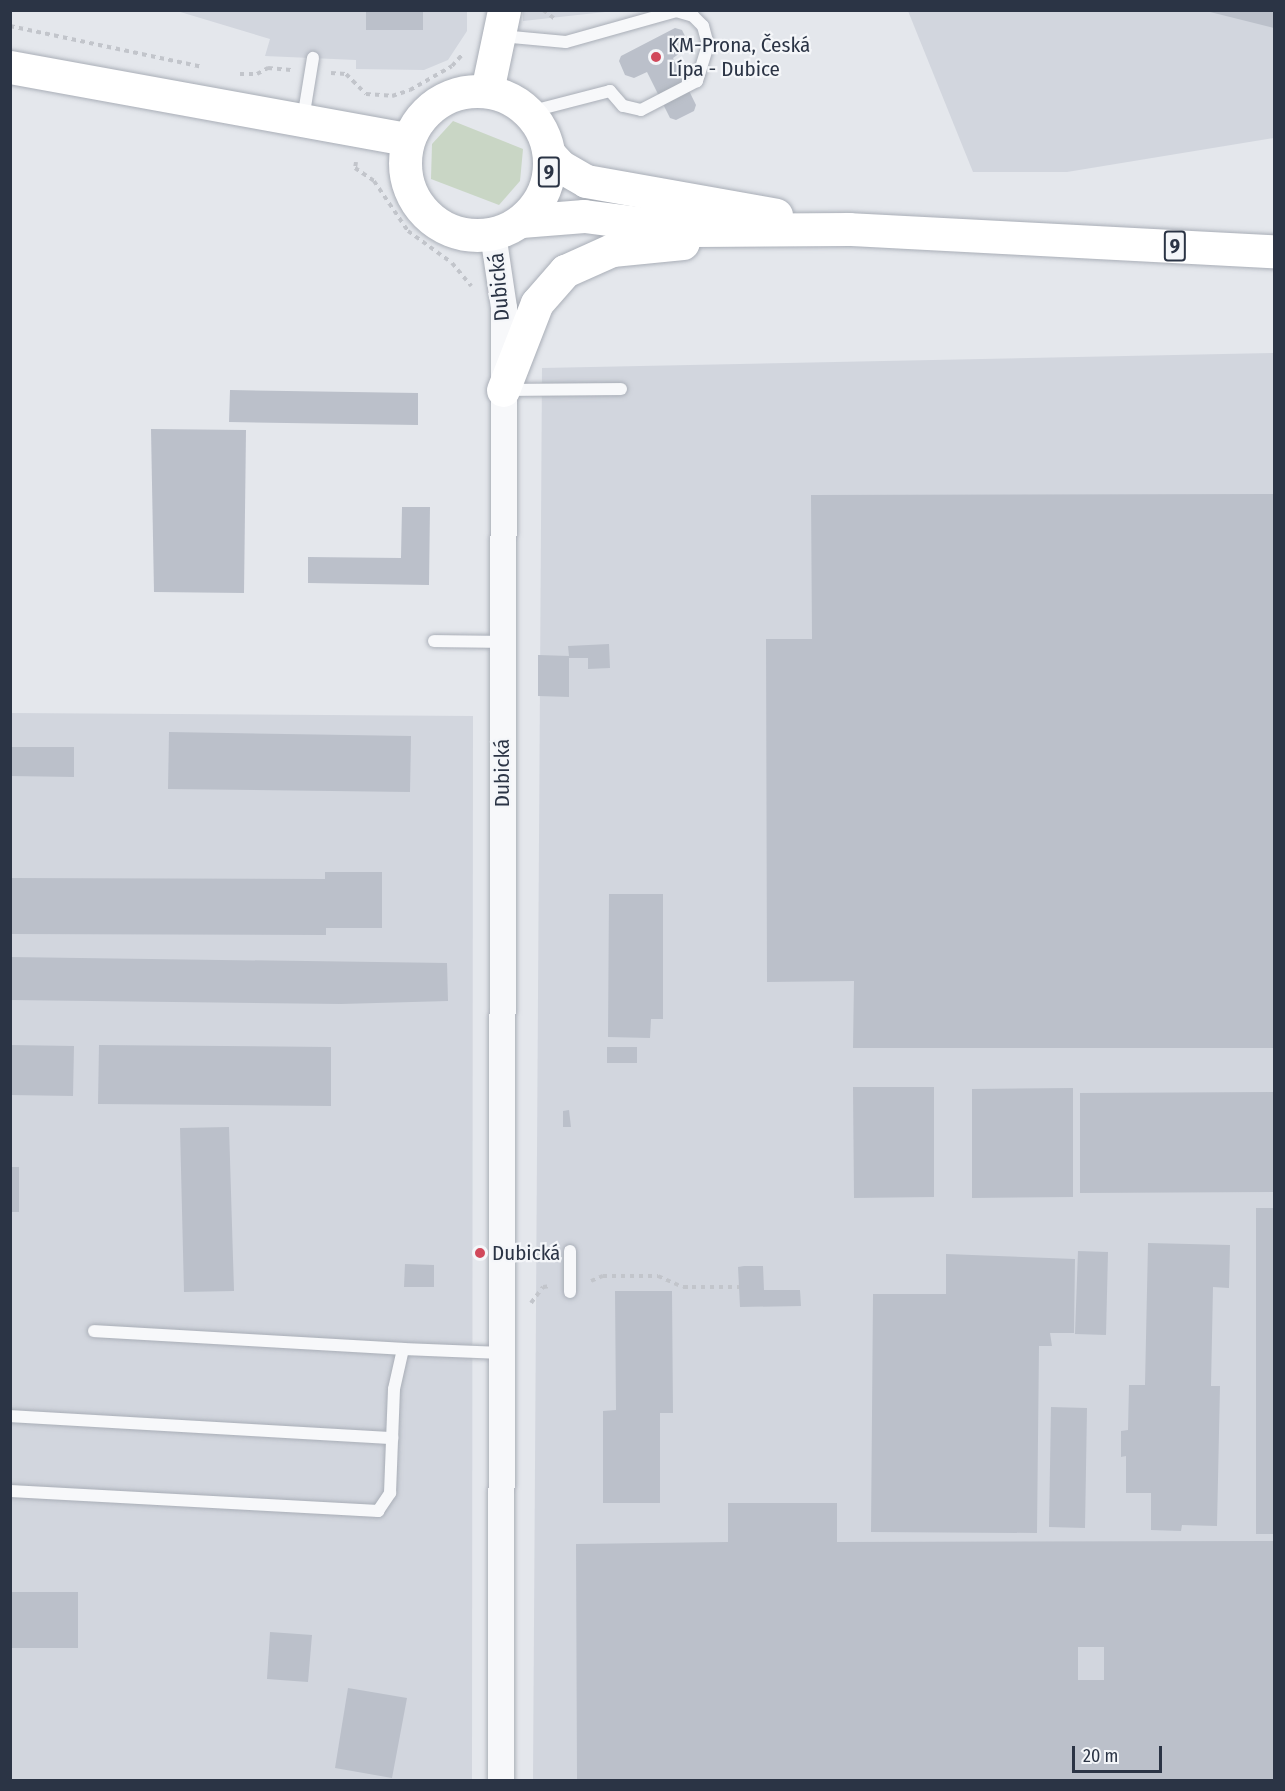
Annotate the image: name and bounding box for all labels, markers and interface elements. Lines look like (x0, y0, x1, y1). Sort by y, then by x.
place label: KM-Prona, Česká Lípa - Dubice (668, 32, 810, 82)
marker: KM-Prona, Česká Lípa - Dubice (649, 50, 663, 64)
road number: 9 (537, 155, 561, 189)
road number: 9 (1163, 229, 1187, 263)
street label: Dubická (483, 252, 515, 322)
street label: Dubická (489, 739, 515, 807)
place label: Dubická (492, 1240, 560, 1266)
marker: Dubická (473, 1246, 487, 1260)
scale bar (1075, 1734, 1165, 1772)
text: 20 m (1083, 1745, 1118, 1767)

